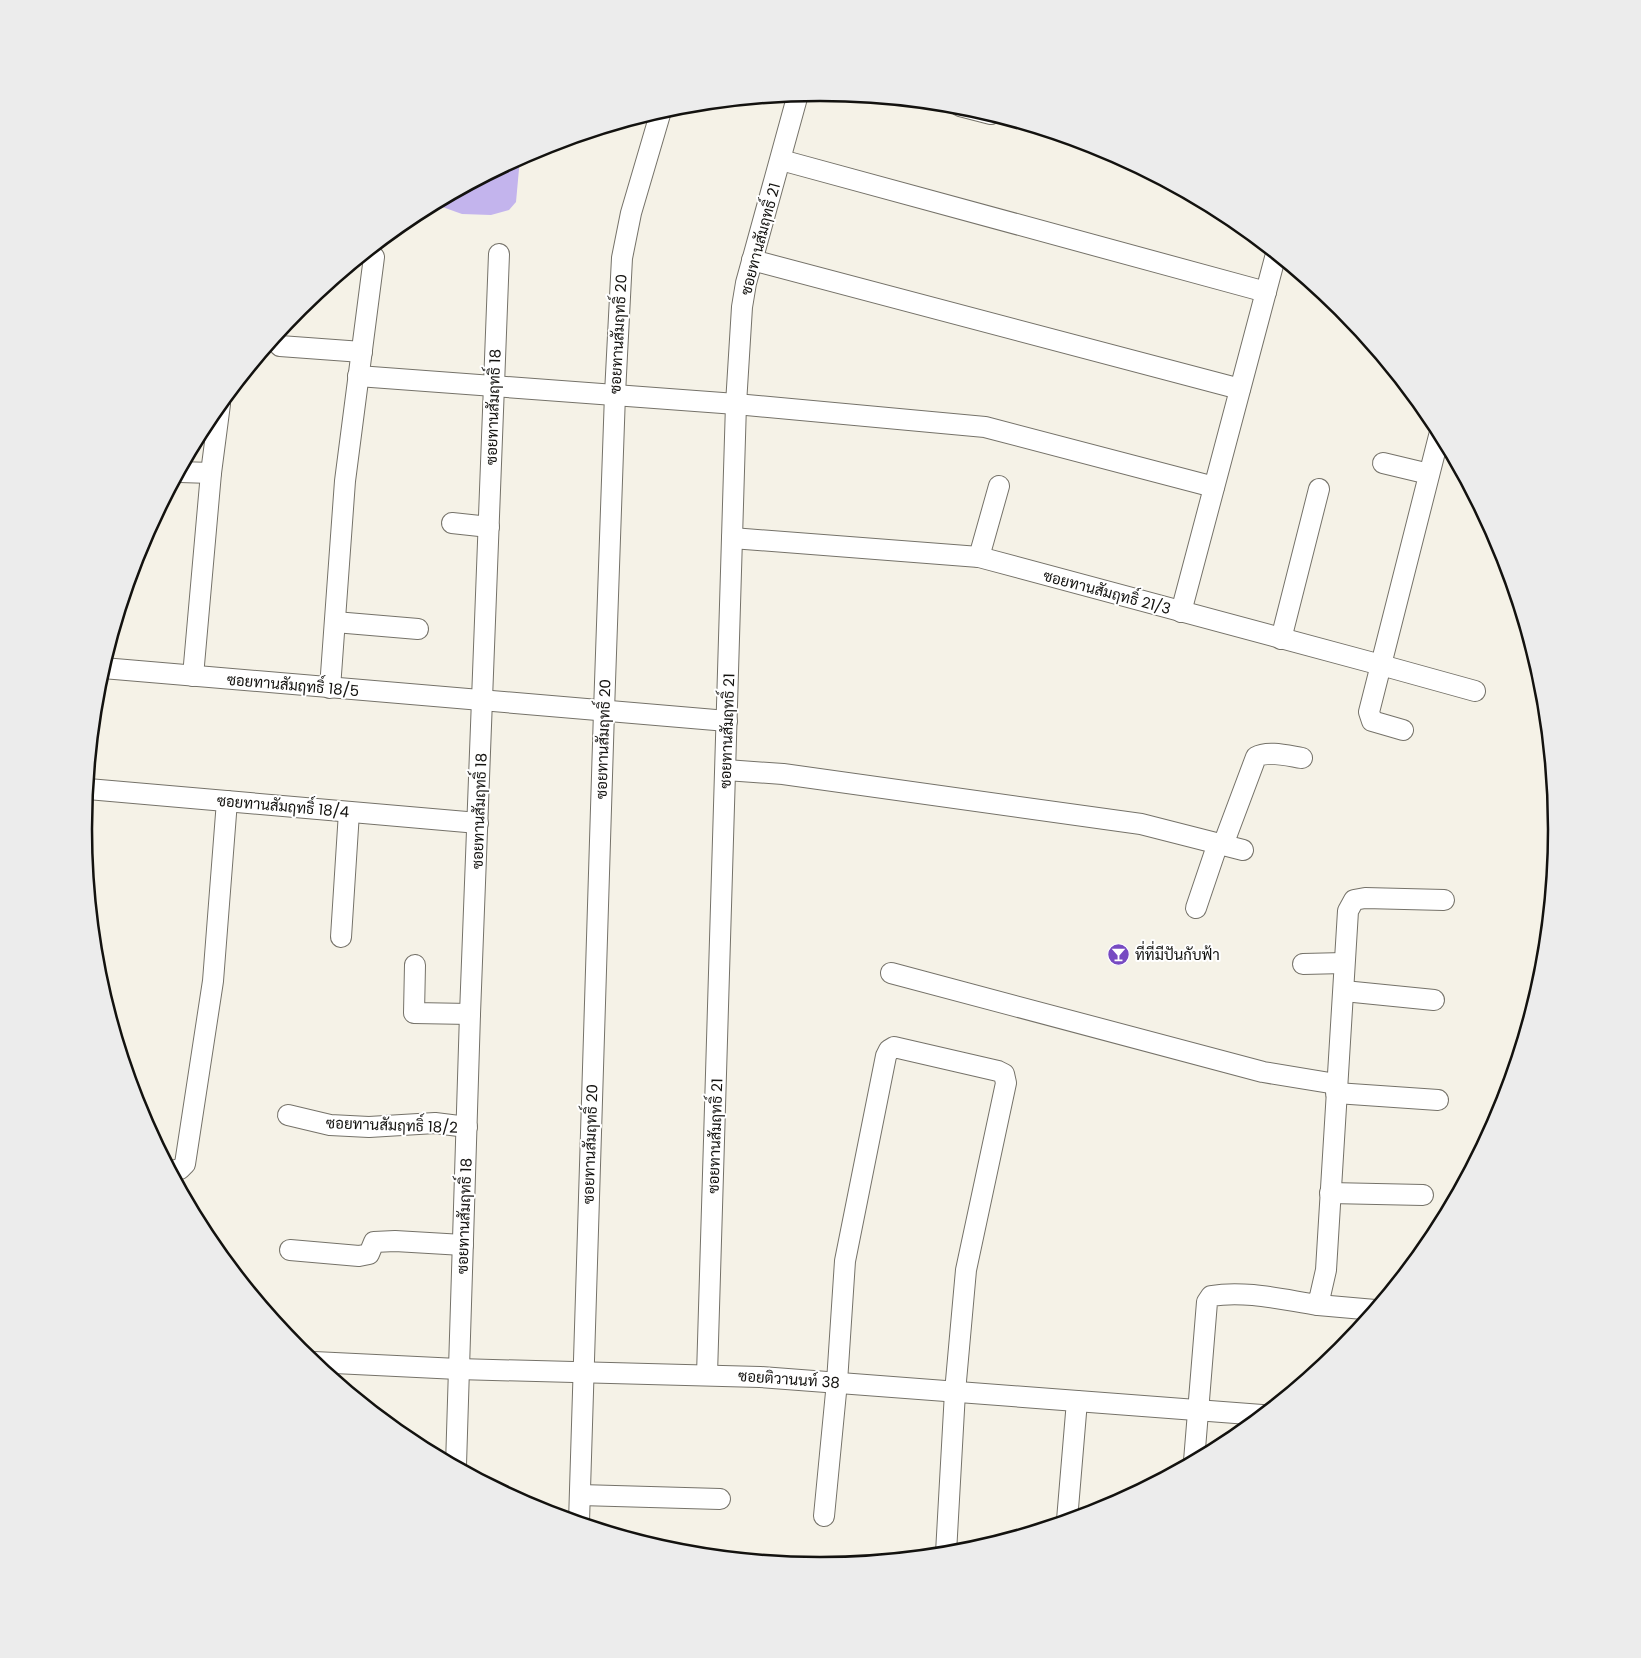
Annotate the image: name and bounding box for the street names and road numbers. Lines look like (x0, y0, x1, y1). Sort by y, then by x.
street label: ซอยทานสัมฤทธิ์ 21 (731, 179, 785, 297)
street label: ซอยทานสัมฤทธิ์ 20 (600, 273, 632, 394)
street label: ซอยทานสัมฤทธิ์ 18 (476, 348, 506, 465)
street label: ซอยทานสัมฤทธิ์ 21/3 (1041, 561, 1174, 619)
street label: ซอยทานสัมฤทธิ์ 18/5 (226, 664, 360, 701)
street label: ซอยทานสัมฤทธิ์ 21 (710, 673, 740, 789)
street label: ซอยทานสัมฤทธิ์ 20 (586, 679, 616, 799)
street label: ซอยทานสัมฤทธิ์ 18 (462, 752, 492, 869)
street label: ซอยทานสัมฤทธิ์ 18/4 (216, 785, 350, 822)
street label: ซอยทานสัมฤทธิ์ 21 (698, 1078, 728, 1194)
street label: ซอยทานสัมฤทธิ์ 20 (573, 1084, 603, 1204)
street label: ซอยทานสัมฤทธิ์ 18/2 (326, 1108, 458, 1138)
street label: ซอยทานสัมฤทธิ์ 18 (447, 1157, 477, 1274)
street label: ซอยติวานนท์ 38 (737, 1365, 841, 1393)

